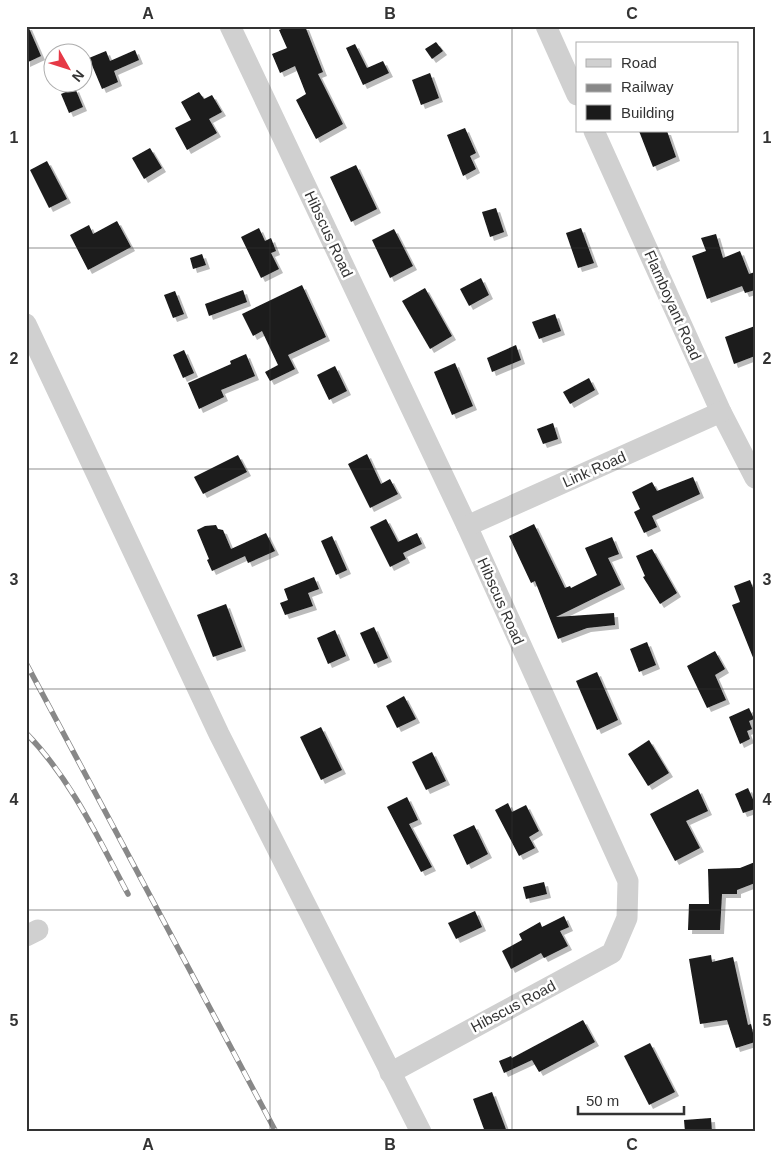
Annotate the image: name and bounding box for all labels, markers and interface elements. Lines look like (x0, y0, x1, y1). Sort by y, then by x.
text: A (142, 5, 154, 22)
text: B (384, 5, 396, 22)
text: C (626, 5, 638, 22)
north arrow (42, 42, 92, 92)
legend (576, 42, 738, 132)
text: Road (621, 54, 657, 71)
text: N (69, 67, 88, 85)
text: Railway (621, 78, 674, 95)
text: Building (621, 104, 674, 121)
text: 1 (10, 129, 19, 146)
text: 1 (763, 129, 772, 146)
street label: Hibscus Road (302, 188, 356, 280)
street label: Flamboyant Road (641, 247, 705, 363)
text: 2 (10, 350, 19, 367)
text: 2 (763, 350, 772, 367)
street label: Link Road (560, 447, 628, 491)
street label: Hibscus Road (474, 555, 528, 647)
text: 3 (10, 571, 19, 588)
text: 3 (763, 571, 772, 588)
text: 4 (10, 791, 19, 808)
text: 4 (763, 791, 772, 808)
street label: Hibscus Road (468, 977, 558, 1035)
text: 5 (10, 1012, 19, 1029)
text: 5 (763, 1012, 772, 1029)
scale bar (578, 1083, 685, 1115)
text: 50 m (586, 1092, 619, 1109)
text: A (142, 1136, 154, 1153)
text: B (384, 1136, 396, 1153)
text: C (626, 1136, 638, 1153)

